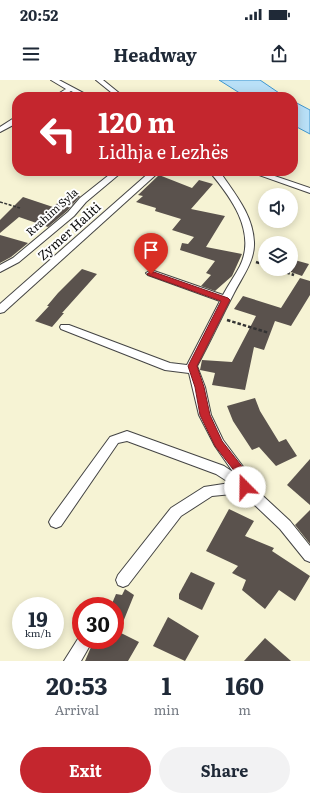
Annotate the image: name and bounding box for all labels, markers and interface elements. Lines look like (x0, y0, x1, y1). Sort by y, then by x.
text: 20:52 (20, 3, 58, 26)
text: Headway (113, 41, 197, 68)
icon: menu (20, 43, 42, 65)
icon: share (268, 43, 290, 65)
text: 120 m (98, 100, 175, 142)
icon: left (32, 108, 84, 160)
text: Lidhja e Lezhës (98, 138, 228, 165)
street label: Rrahim Syla (22, 184, 81, 239)
map controls (258, 188, 298, 276)
button: sound (258, 188, 298, 228)
street label: Zymer Haliti (33, 197, 105, 264)
pin (134, 233, 168, 274)
button: layers (258, 236, 298, 276)
icon: arrive (140, 239, 162, 261)
position arrow (224, 466, 266, 508)
speed limit sign: 30 (72, 597, 124, 649)
text: 19 (28, 603, 48, 633)
text: km/h (25, 625, 51, 640)
text: 20:53 (46, 667, 108, 702)
text: 1 (162, 667, 171, 702)
text: 160 (225, 667, 264, 702)
text: Arrival (55, 700, 99, 719)
text: min (154, 700, 179, 719)
text: m (238, 700, 251, 719)
button: Exit (20, 747, 151, 793)
button: Share (159, 747, 290, 793)

